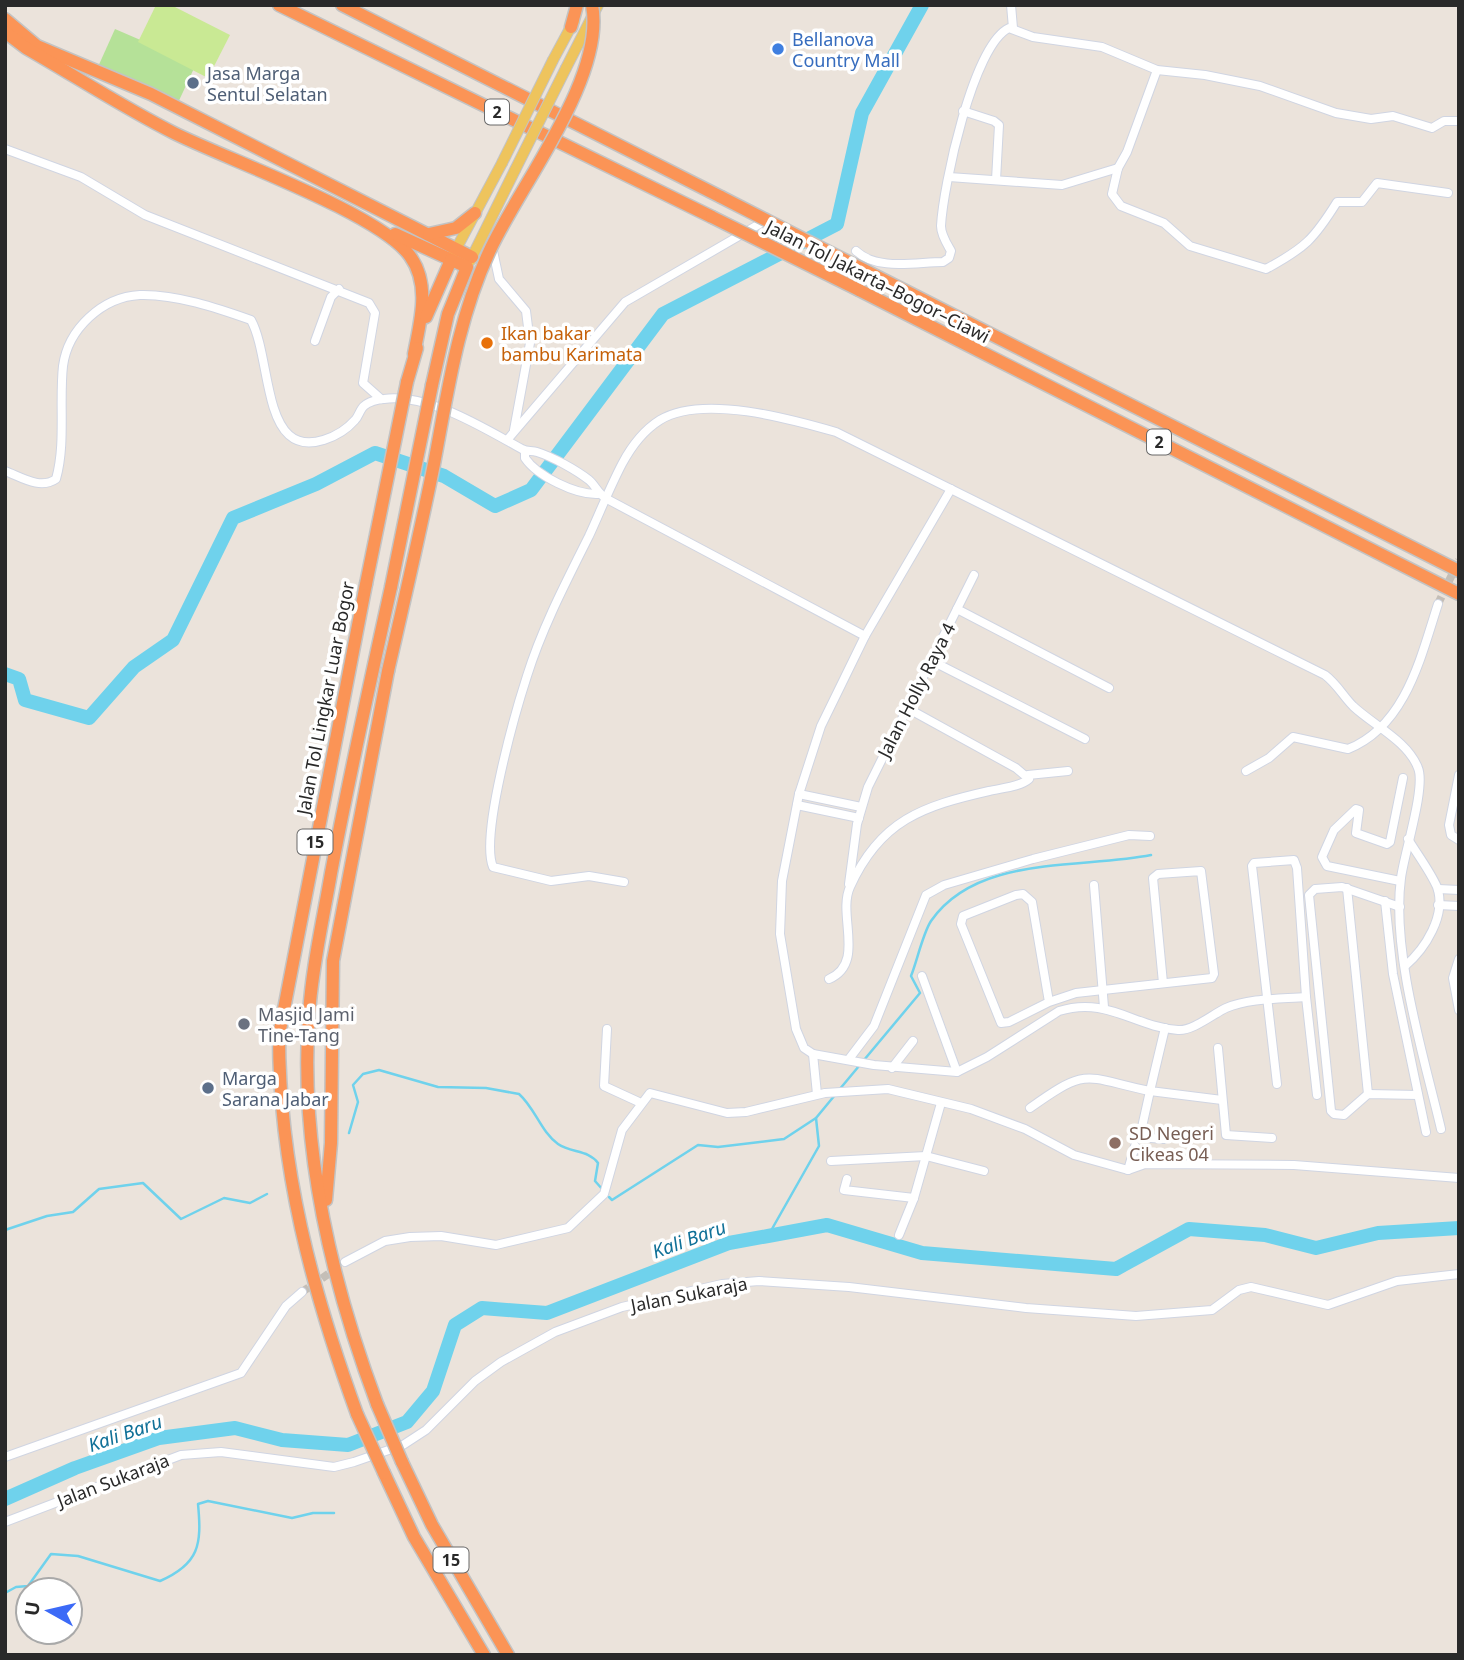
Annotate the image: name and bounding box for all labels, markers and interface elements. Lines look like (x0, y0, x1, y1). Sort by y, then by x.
place label: Bellanova Country Mall (792, 27, 900, 72)
marker: Bellanova Country Mall (770, 41, 786, 57)
place label: Jasa Marga Sentul Selatan (205, 61, 328, 106)
marker: Jasa Marga Sentul Selatan (185, 75, 201, 91)
road number: 2 (485, 100, 509, 124)
street label: Jalan Tol Jakarta–Bogor–Ciawi (760, 213, 994, 348)
place label: Ikan bakar bambu Karimata (501, 321, 643, 366)
marker: Ikan bakar bambu Karimata (479, 335, 495, 351)
road number: 2 (1147, 430, 1171, 454)
street label: Jalan Tol Lingkar Luar Bogor (290, 579, 360, 819)
street label: Jalan Holly Raya 4 (871, 618, 960, 763)
road number: 15 (298, 830, 332, 855)
place label: Masjid Jami Tine-Tang (258, 1002, 355, 1047)
marker: Masjid Jami Tine-Tang (236, 1016, 252, 1032)
place label: Marga Sarana Jabar (222, 1066, 329, 1111)
marker: Marga Sarana Jabar (200, 1080, 216, 1096)
place label: SD Negeri Cikeas 04 (1129, 1121, 1214, 1166)
marker: SD Negeri Cikeas 04 (1107, 1135, 1123, 1151)
water label: Kali Baru (648, 1214, 730, 1264)
street label: Jalan Sukaraja (627, 1271, 749, 1317)
water label: Kali Baru (84, 1408, 166, 1458)
street label: Jalan Sukaraja (52, 1448, 172, 1513)
road number: 15 (434, 1548, 468, 1572)
north arrow (14, 1576, 84, 1646)
text: U (18, 1600, 46, 1618)

